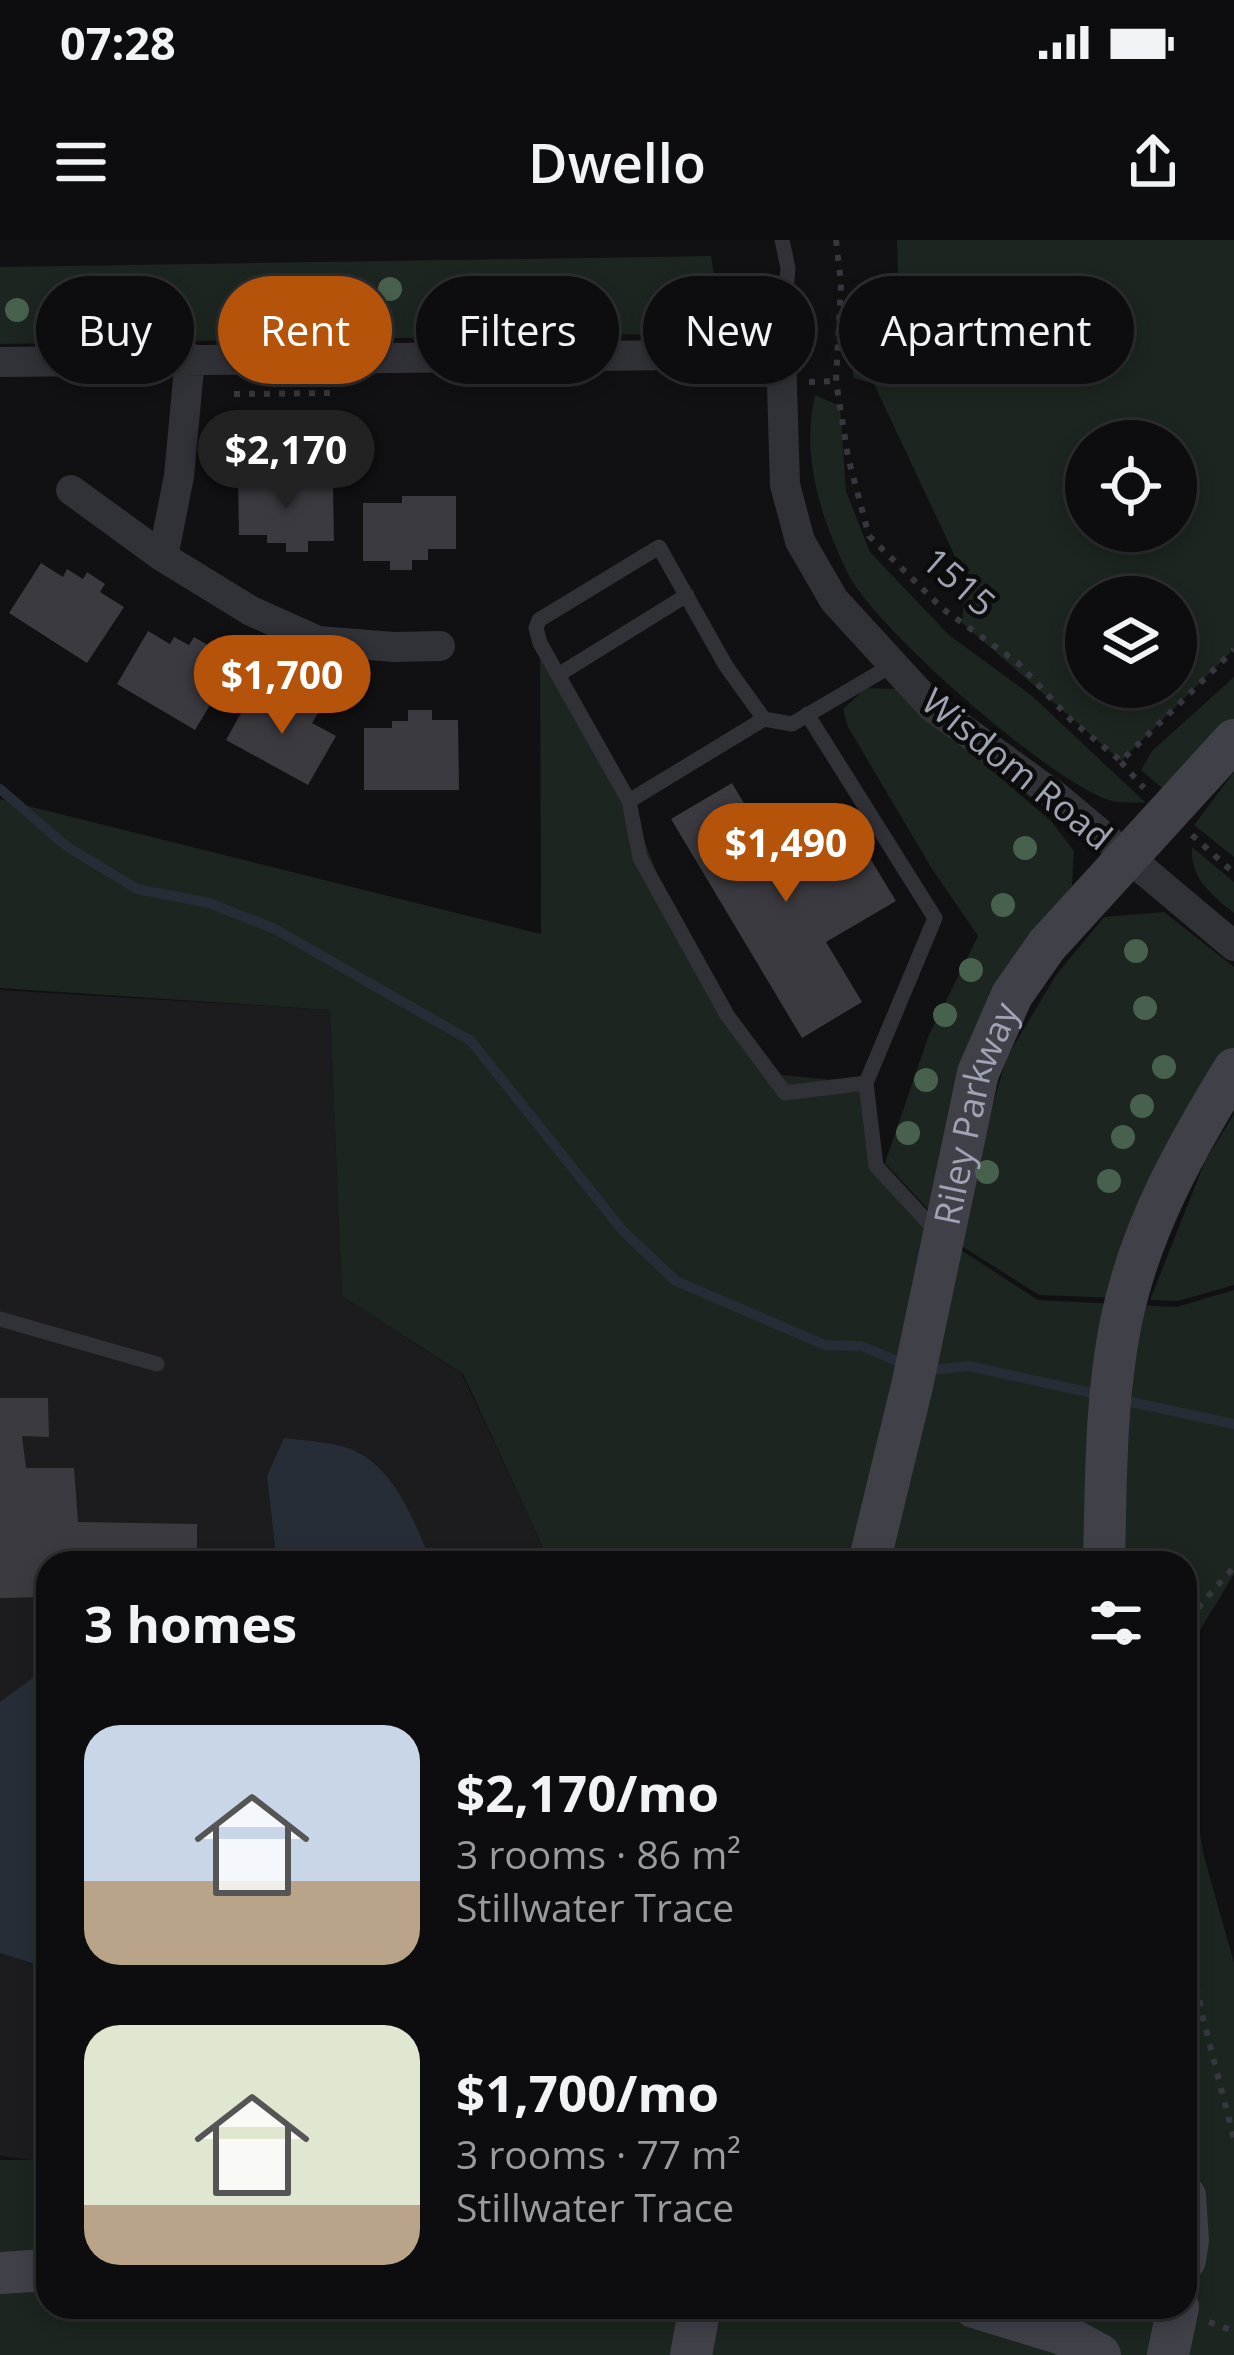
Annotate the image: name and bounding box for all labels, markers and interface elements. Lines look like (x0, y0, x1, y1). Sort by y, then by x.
text: 07:28 (60, 12, 176, 73)
text: Dwello (528, 125, 706, 199)
icon: menu (48, 129, 114, 195)
icon: share (1120, 129, 1186, 195)
chip: Buy (36, 276, 194, 384)
chip: Rent (218, 276, 392, 384)
chip: Filters (416, 276, 619, 384)
chip: New (643, 276, 815, 384)
chip: Apartment (839, 276, 1134, 384)
pin: $2,170 (188, 410, 384, 512)
map controls (1065, 420, 1197, 708)
button: locate (1065, 420, 1197, 552)
text: $2,170 (225, 422, 347, 475)
street label: 1515 (912, 536, 1006, 627)
button: layers (1065, 576, 1197, 708)
pin: $1,700 (184, 635, 380, 737)
text: $1,700 (221, 647, 343, 700)
street label: Wisdom Road (912, 677, 1123, 861)
pin: $1,490 (688, 803, 884, 905)
text: $1,490 (725, 815, 847, 868)
street label: Riley Parkway (922, 994, 1030, 1229)
text: 3 homes (84, 1588, 297, 1658)
icon: filters (1083, 1590, 1149, 1656)
text: $2,170/mo (456, 1757, 719, 1827)
icon: home (180, 1773, 324, 1917)
text: 3 rooms · 86 m² (456, 1827, 741, 1880)
text: Stillwater Trace (456, 1880, 734, 1933)
text: $1,700/mo (456, 2057, 719, 2127)
icon: home (180, 2073, 324, 2217)
text: 3 rooms · 77 m² (456, 2127, 741, 2180)
text: Stillwater Trace (456, 2180, 734, 2233)

